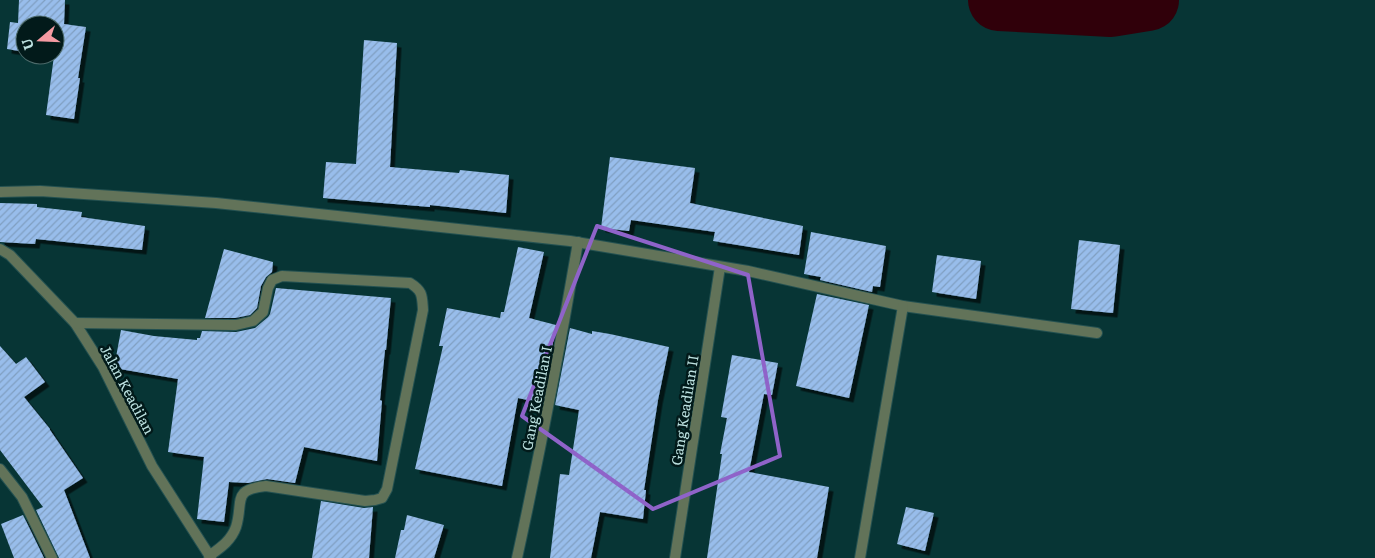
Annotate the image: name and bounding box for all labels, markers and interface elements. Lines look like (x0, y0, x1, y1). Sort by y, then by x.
north arrow (15, 15, 65, 65)
text: U (16, 36, 38, 53)
street label: Jalan Keadilan (96, 341, 160, 437)
street label: Gang Keadilan I (516, 344, 556, 452)
street label: Gang Keadilan II (665, 353, 703, 467)

